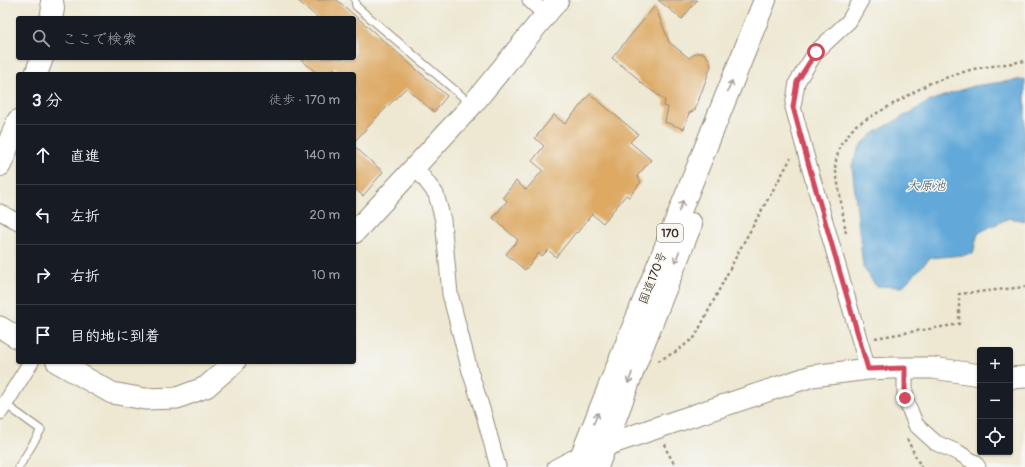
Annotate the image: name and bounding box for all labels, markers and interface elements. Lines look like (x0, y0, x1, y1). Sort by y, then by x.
search box (16, 16, 356, 60)
icon: search (30, 27, 52, 49)
text: ここで検索 (62, 30, 137, 49)
route start (807, 43, 825, 61)
one-way arrow (727, 80, 734, 92)
text: 3 分 (32, 90, 62, 111)
text: 徒歩 · 170 m (269, 92, 340, 108)
icon: ahead (32, 144, 54, 166)
text: 直進 (70, 147, 100, 166)
text: 140 m (304, 147, 340, 163)
water label: 大原池 (906, 178, 946, 194)
one-way arrow (678, 201, 686, 213)
icon: left (32, 204, 54, 226)
text: 左折 (70, 207, 100, 226)
text: 20 m (309, 207, 340, 223)
road number: 170 (657, 224, 683, 242)
street label: 国道170号 (636, 250, 670, 306)
one-way arrow (673, 251, 681, 263)
icon: right (32, 264, 54, 286)
text: 右折 (70, 267, 100, 286)
text: 10 m (312, 267, 340, 283)
icon: arrive (32, 324, 54, 346)
text: 目的地に到着 (70, 327, 160, 346)
map controls (977, 347, 1013, 455)
button: + (977, 347, 1013, 383)
one-way arrow (625, 372, 633, 384)
button: − (977, 383, 1013, 419)
route end (896, 389, 914, 407)
one-way arrow (593, 412, 601, 424)
button: locate (977, 419, 1013, 455)

